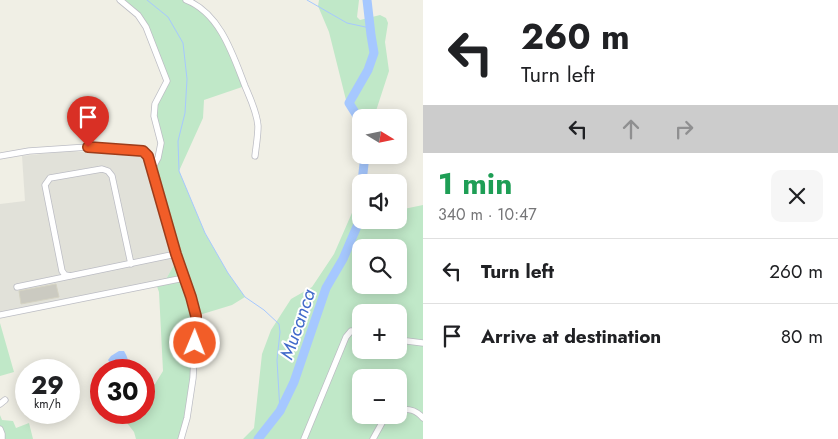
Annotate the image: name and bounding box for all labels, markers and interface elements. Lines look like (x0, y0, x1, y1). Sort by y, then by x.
text: 260 m (521, 12, 630, 62)
icon: left (438, 20, 503, 85)
text: Turn left (521, 58, 595, 90)
pin (67, 96, 109, 147)
icon: arrive (74, 103, 102, 131)
north arrow (352, 109, 408, 164)
map controls (352, 109, 407, 424)
icon: left (564, 115, 592, 143)
icon: ahead (617, 115, 645, 143)
icon: right (670, 115, 698, 143)
text: 1 min (438, 162, 512, 205)
button: close (771, 170, 823, 222)
button: sound (352, 174, 407, 229)
text: 340 m · 10:47 (438, 203, 537, 226)
button: search (352, 239, 407, 294)
icon: left (438, 257, 466, 285)
text: Turn left (481, 258, 554, 285)
text: 260 m (769, 258, 823, 285)
water label: Mucanca (273, 285, 322, 363)
button: + (352, 304, 407, 359)
position arrow (168, 316, 220, 368)
icon: arrive (438, 322, 466, 350)
text: Arrive at destination (481, 323, 661, 350)
text: 80 m (781, 323, 823, 350)
speed limit sign: 30 (90, 359, 155, 424)
text: 29 (31, 367, 64, 403)
button: − (352, 369, 407, 424)
text: km/h (34, 395, 61, 413)

